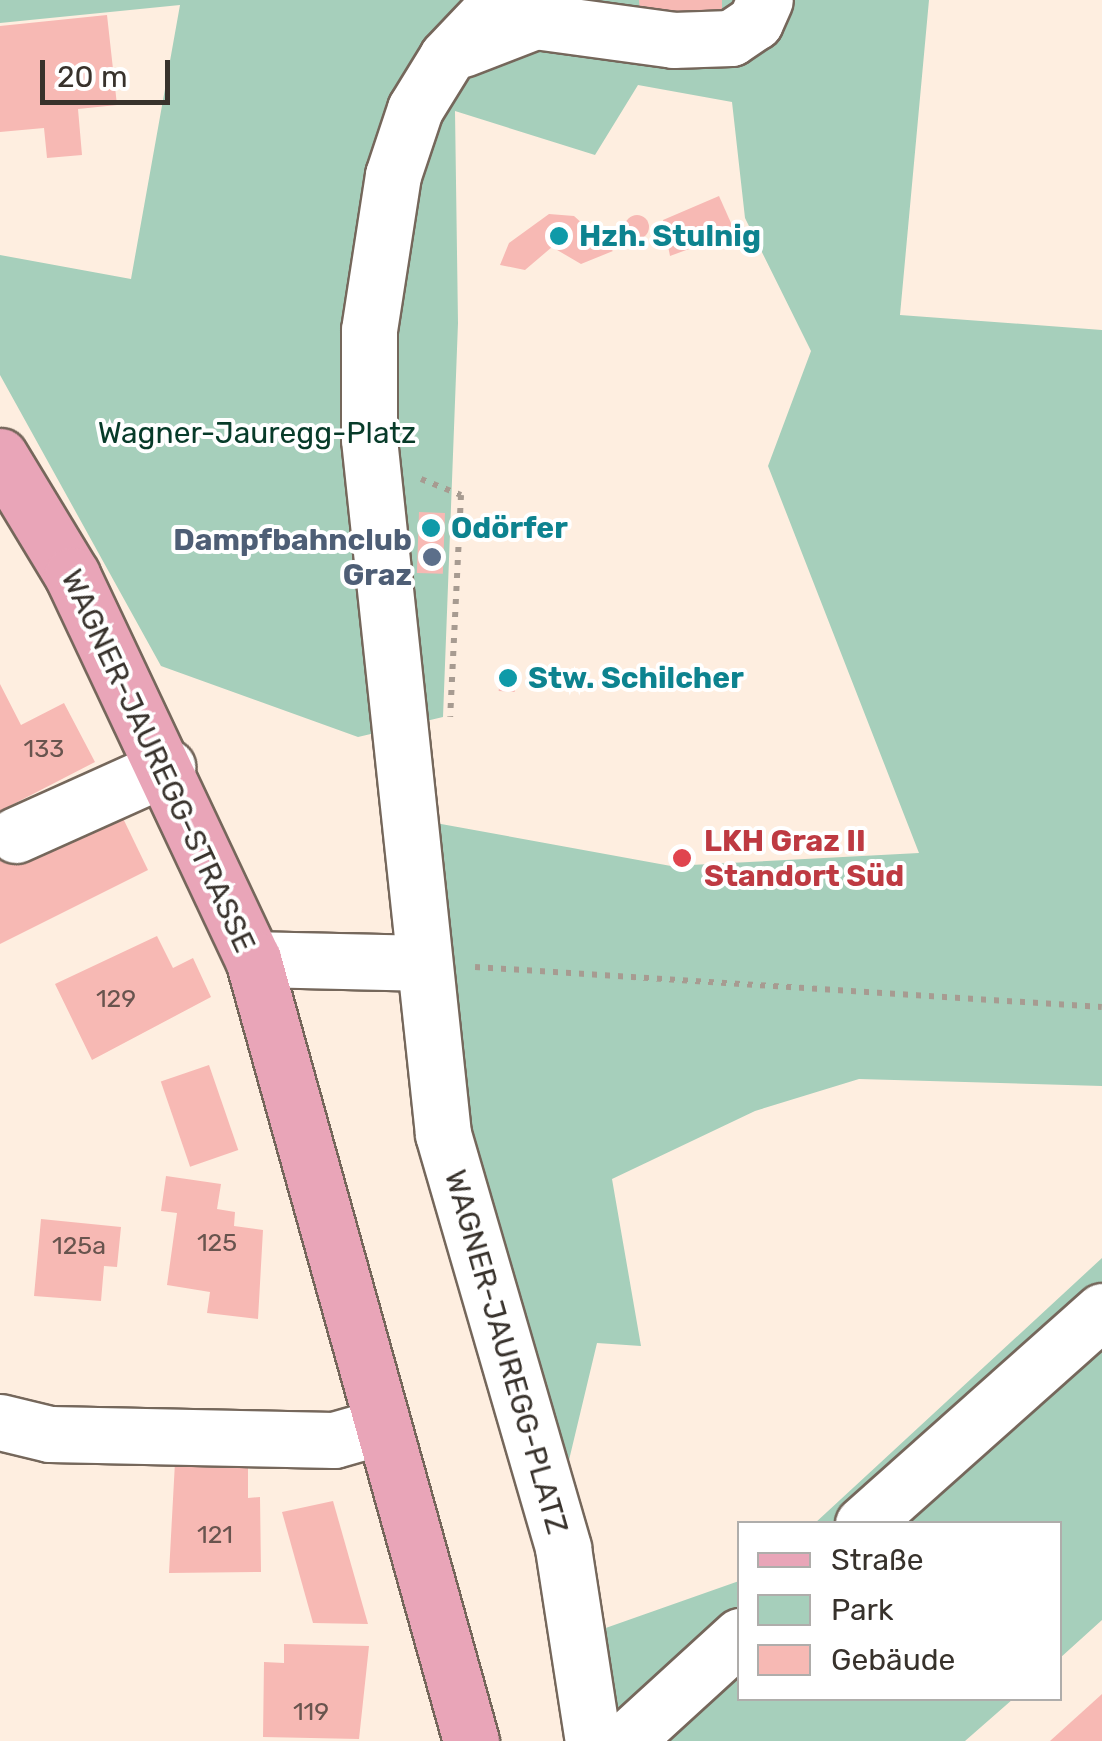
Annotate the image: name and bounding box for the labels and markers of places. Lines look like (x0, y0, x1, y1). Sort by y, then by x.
place label: Hzh. Stulnig (579, 218, 761, 254)
marker: Hzh. Stulnig (548, 225, 570, 247)
place label: Odörfer (451, 510, 568, 546)
marker: Odörfer (420, 517, 442, 539)
place label: Dampfbahnclub Graz (173, 522, 412, 592)
marker: Dampfbahnclub Graz (421, 546, 443, 568)
place label: Stw. Schilcher (528, 660, 744, 696)
marker: Stw. Schilcher (497, 667, 519, 689)
place label: LKH Graz II Standort Süd (704, 823, 904, 894)
marker: LKH Graz II Standort Süd (669, 845, 695, 871)

